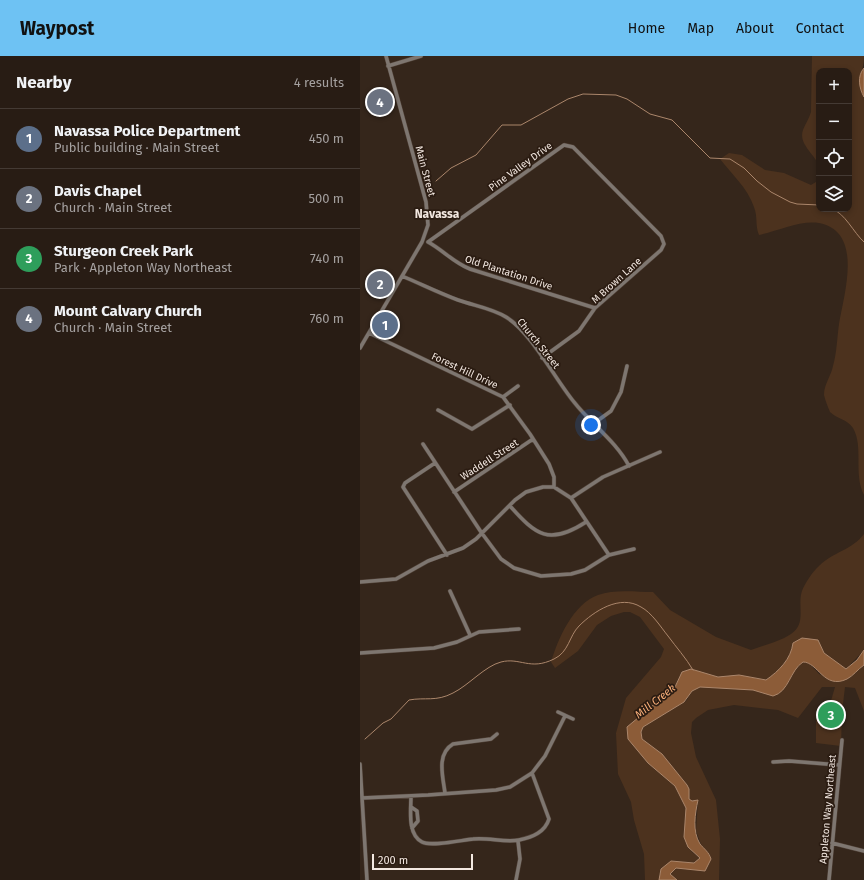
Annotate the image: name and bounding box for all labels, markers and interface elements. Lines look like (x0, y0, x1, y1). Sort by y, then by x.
text: Waypost (20, 17, 94, 40)
text: Home (628, 20, 665, 37)
text: Map (687, 20, 714, 37)
text: About (736, 20, 774, 37)
text: Contact (796, 20, 844, 37)
map controls (816, 68, 852, 212)
button: + (816, 68, 852, 104)
text: Nearby (16, 72, 71, 93)
text: 4 results (294, 75, 344, 90)
pin: 4 (367, 87, 393, 117)
button: − (816, 104, 852, 140)
text: Navassa Police Department (54, 122, 240, 140)
text: 1 (26, 131, 32, 146)
text: 450 m (309, 131, 344, 146)
text: Public building · Main Street (54, 140, 219, 155)
street label: Pine Valley Drive (487, 140, 555, 194)
button: locate (816, 140, 852, 176)
street label: Main Street (413, 145, 438, 198)
button: layers (816, 176, 852, 212)
text: Davis Chapel (54, 182, 141, 200)
text: 2 (26, 191, 32, 206)
text: 500 m (308, 191, 344, 206)
text: Church · Main Street (54, 200, 172, 215)
district label: Navassa (415, 207, 460, 221)
text: Sturgeon Creek Park (54, 242, 193, 260)
text: 3 (26, 251, 32, 266)
text: 740 m (310, 251, 344, 266)
street label: Old Plantation Drive (463, 253, 554, 293)
street label: M Brown Lane (589, 255, 644, 306)
text: Park · Appleton Way Northeast (54, 260, 232, 275)
pin: 2 (367, 269, 393, 299)
text: Mount Calvary Church (54, 302, 202, 320)
pin: 1 (372, 310, 398, 340)
text: 4 (25, 311, 33, 326)
text: 760 m (310, 311, 344, 326)
street label: Church Street (514, 316, 562, 371)
text: Church · Main Street (54, 320, 172, 335)
street label: Forest Hill Drive (429, 350, 500, 392)
your location (581, 415, 601, 435)
street label: Waddell Street (458, 436, 521, 483)
water label: Mill Creek (632, 682, 678, 721)
pin: 3 (818, 700, 844, 730)
street label: Appleton Way Northeast (817, 754, 839, 864)
scale bar (372, 852, 473, 871)
text: 200 m (378, 854, 408, 867)

